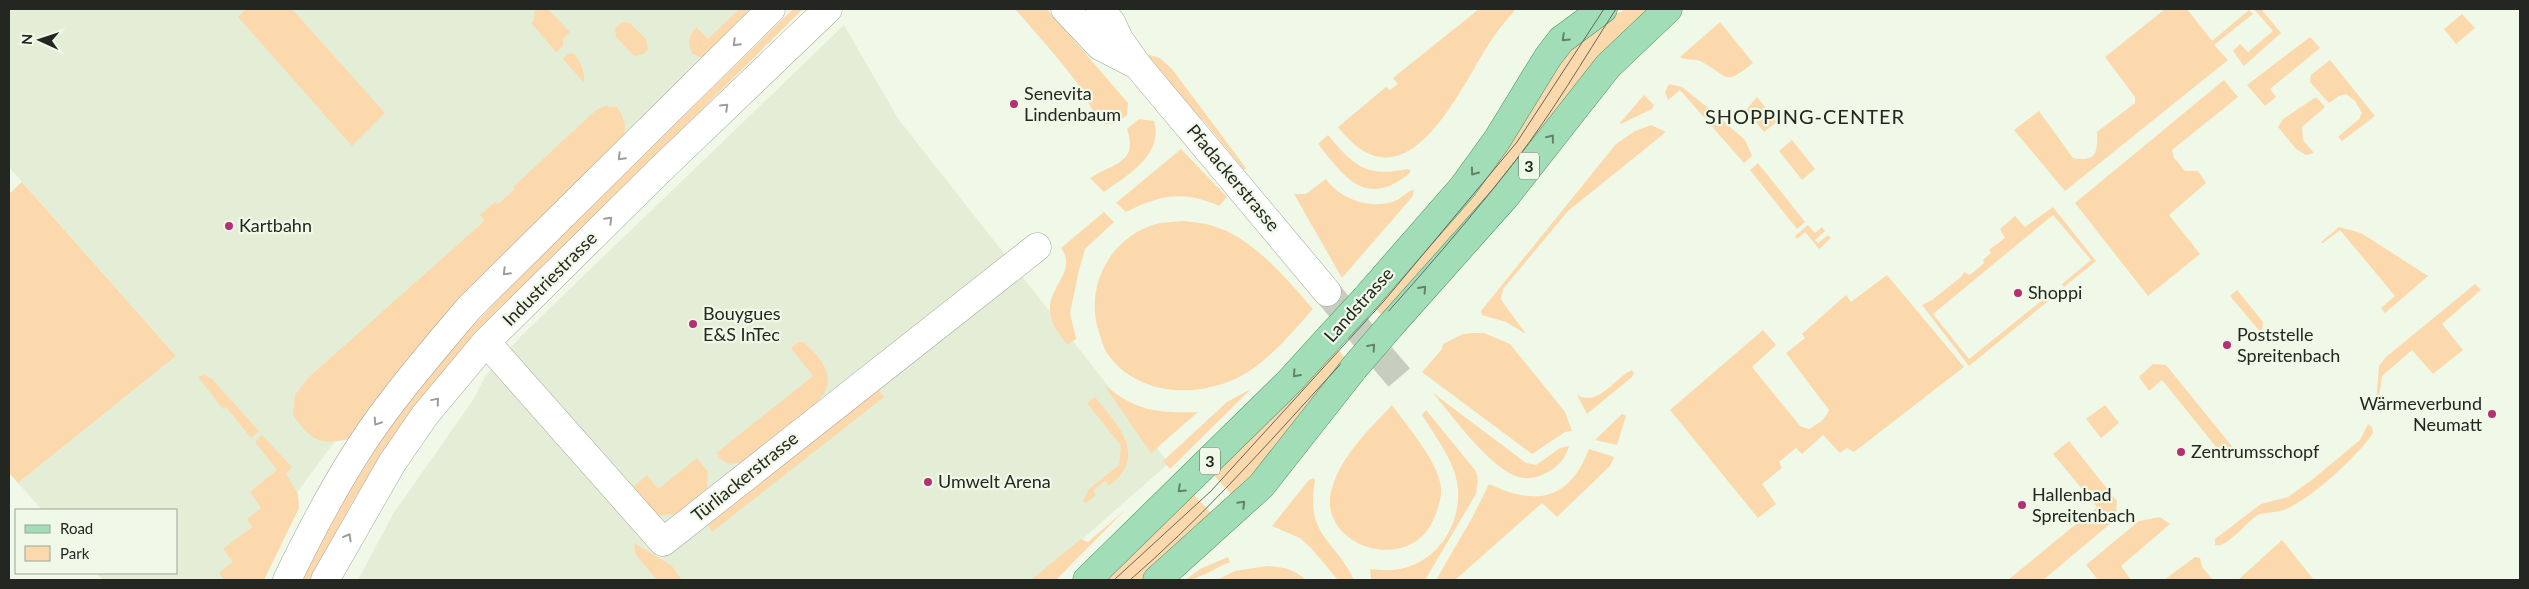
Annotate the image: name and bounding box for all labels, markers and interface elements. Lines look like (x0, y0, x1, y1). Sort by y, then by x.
north arrow (15, 15, 65, 65)
one-way arrow (1561, 32, 1570, 41)
text: N (18, 33, 35, 45)
one-way arrow (733, 37, 742, 46)
place label: Senevita Lindenbaum (1024, 82, 1121, 125)
marker: Senevita Lindenbaum (1008, 98, 1020, 110)
one-way arrow (719, 104, 728, 113)
district label: SHOPPING-CENTER (1705, 104, 1905, 128)
street label: Pfadackerstrasse (1183, 119, 1285, 235)
one-way arrow (1545, 134, 1554, 144)
one-way arrow (618, 152, 627, 161)
road number: 3 (1519, 153, 1539, 180)
one-way arrow (1471, 167, 1480, 176)
place label: Kartbahn (239, 214, 312, 236)
one-way arrow (603, 217, 612, 226)
marker: Kartbahn (223, 220, 235, 232)
street label: Industriestrasse (498, 227, 601, 330)
street label: Landstrasse (1319, 262, 1398, 346)
one-way arrow (502, 266, 511, 275)
place label: Shoppi (2028, 281, 2082, 303)
one-way arrow (1417, 285, 1426, 294)
marker: Shoppi (2012, 287, 2024, 299)
place label: Bouygues E&S InTec (703, 302, 781, 345)
marker: Bouygues E&S InTec (687, 318, 699, 330)
place label: Poststelle Spreitenbach (2237, 323, 2340, 366)
marker: Poststelle Spreitenbach (2221, 339, 2233, 351)
one-way arrow (1366, 343, 1375, 352)
one-way arrow (1293, 369, 1302, 378)
place label: Wärmeverbund Neumatt (2359, 392, 2483, 435)
one-way arrow (431, 398, 440, 407)
marker: Wärmeverbund Neumatt (2486, 408, 2498, 420)
one-way arrow (374, 417, 384, 426)
street label: Türliackerstrasse (687, 427, 802, 526)
place label: Zentrumsschopf (2191, 440, 2320, 462)
marker: Zentrumsschopf (2175, 446, 2187, 458)
road number: 3 (1200, 448, 1220, 474)
place label: Umwelt Arena (938, 470, 1051, 492)
marker: Umwelt Arena (922, 476, 934, 488)
one-way arrow (1178, 483, 1187, 492)
place label: Hallenbad Spreitenbach (2032, 483, 2135, 526)
marker: Hallenbad Spreitenbach (2016, 499, 2028, 511)
one-way arrow (1236, 501, 1245, 510)
legend (15, 509, 178, 574)
text: Road (60, 519, 93, 537)
one-way arrow (342, 534, 352, 543)
text: Park (60, 544, 90, 562)

